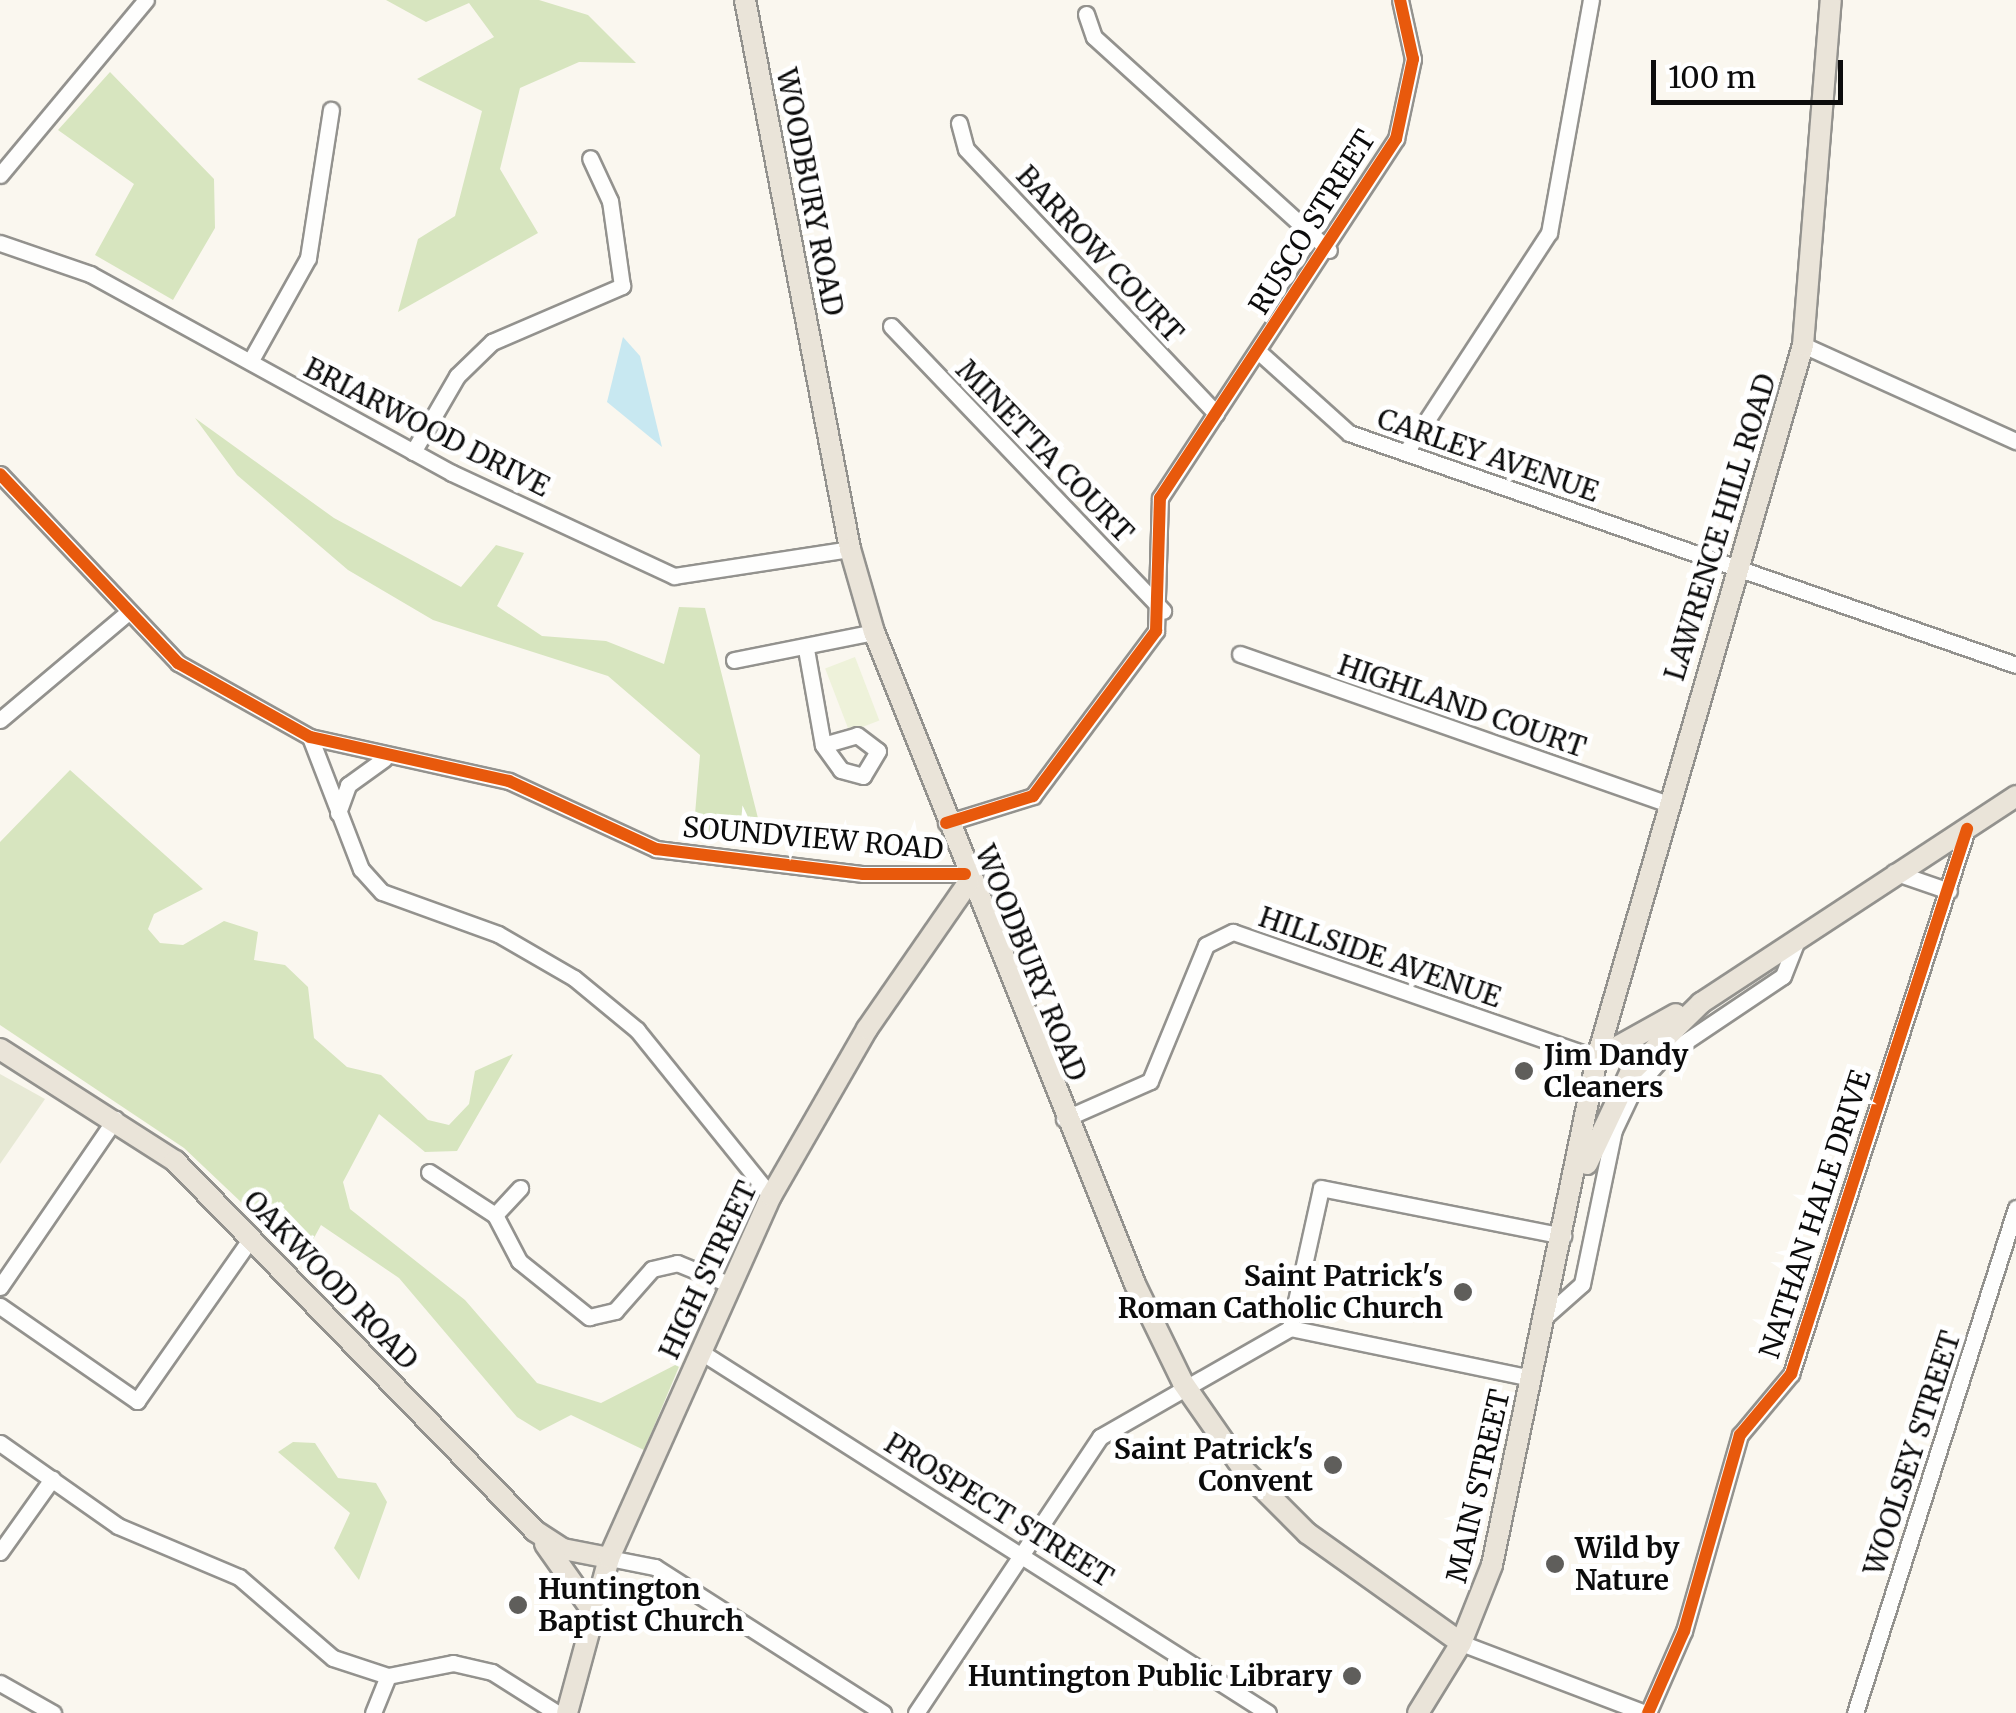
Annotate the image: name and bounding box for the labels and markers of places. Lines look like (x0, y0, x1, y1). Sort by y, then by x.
place label: Jim Dandy Cleaners (1544, 1038, 1688, 1104)
marker: Jim Dandy Cleaners (1513, 1060, 1535, 1082)
place label: Saint Patrick's Roman Catholic Church (1118, 1259, 1443, 1325)
marker: Saint Patrick's Roman Catholic Church (1452, 1281, 1474, 1303)
place label: Saint Patrick's Convent (1114, 1432, 1313, 1498)
marker: Saint Patrick's Convent (1322, 1454, 1344, 1476)
place label: Wild by Nature (1575, 1531, 1679, 1597)
marker: Wild by Nature (1544, 1553, 1566, 1575)
place label: Huntington Baptist Church (538, 1572, 744, 1638)
marker: Huntington Baptist Church (507, 1594, 529, 1616)
place label: Huntington Public Library (968, 1659, 1332, 1693)
marker: Huntington Public Library (1341, 1665, 1363, 1687)

